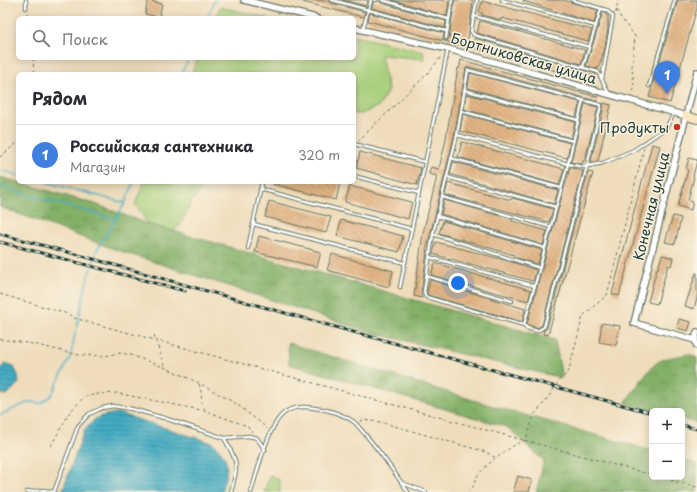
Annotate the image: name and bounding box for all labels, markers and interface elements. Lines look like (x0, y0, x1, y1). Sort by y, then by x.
search box (16, 16, 356, 60)
icon: search (30, 27, 52, 49)
text: Поиск (62, 27, 108, 50)
street label: Бортниковская улица (449, 27, 600, 89)
pin: 1 (654, 61, 680, 94)
text: Рядом (32, 85, 87, 111)
place label: Продукты (600, 117, 669, 138)
marker: Продукты (672, 122, 682, 132)
text: Российская сантехника (70, 134, 254, 157)
text: 1 (42, 145, 48, 164)
text: 320 m (298, 145, 340, 164)
street label: Конечная улица (627, 149, 675, 262)
text: Магазин (70, 157, 126, 176)
your location (448, 273, 468, 293)
map controls (649, 408, 685, 480)
button: + (649, 408, 685, 444)
button: − (649, 444, 685, 480)

